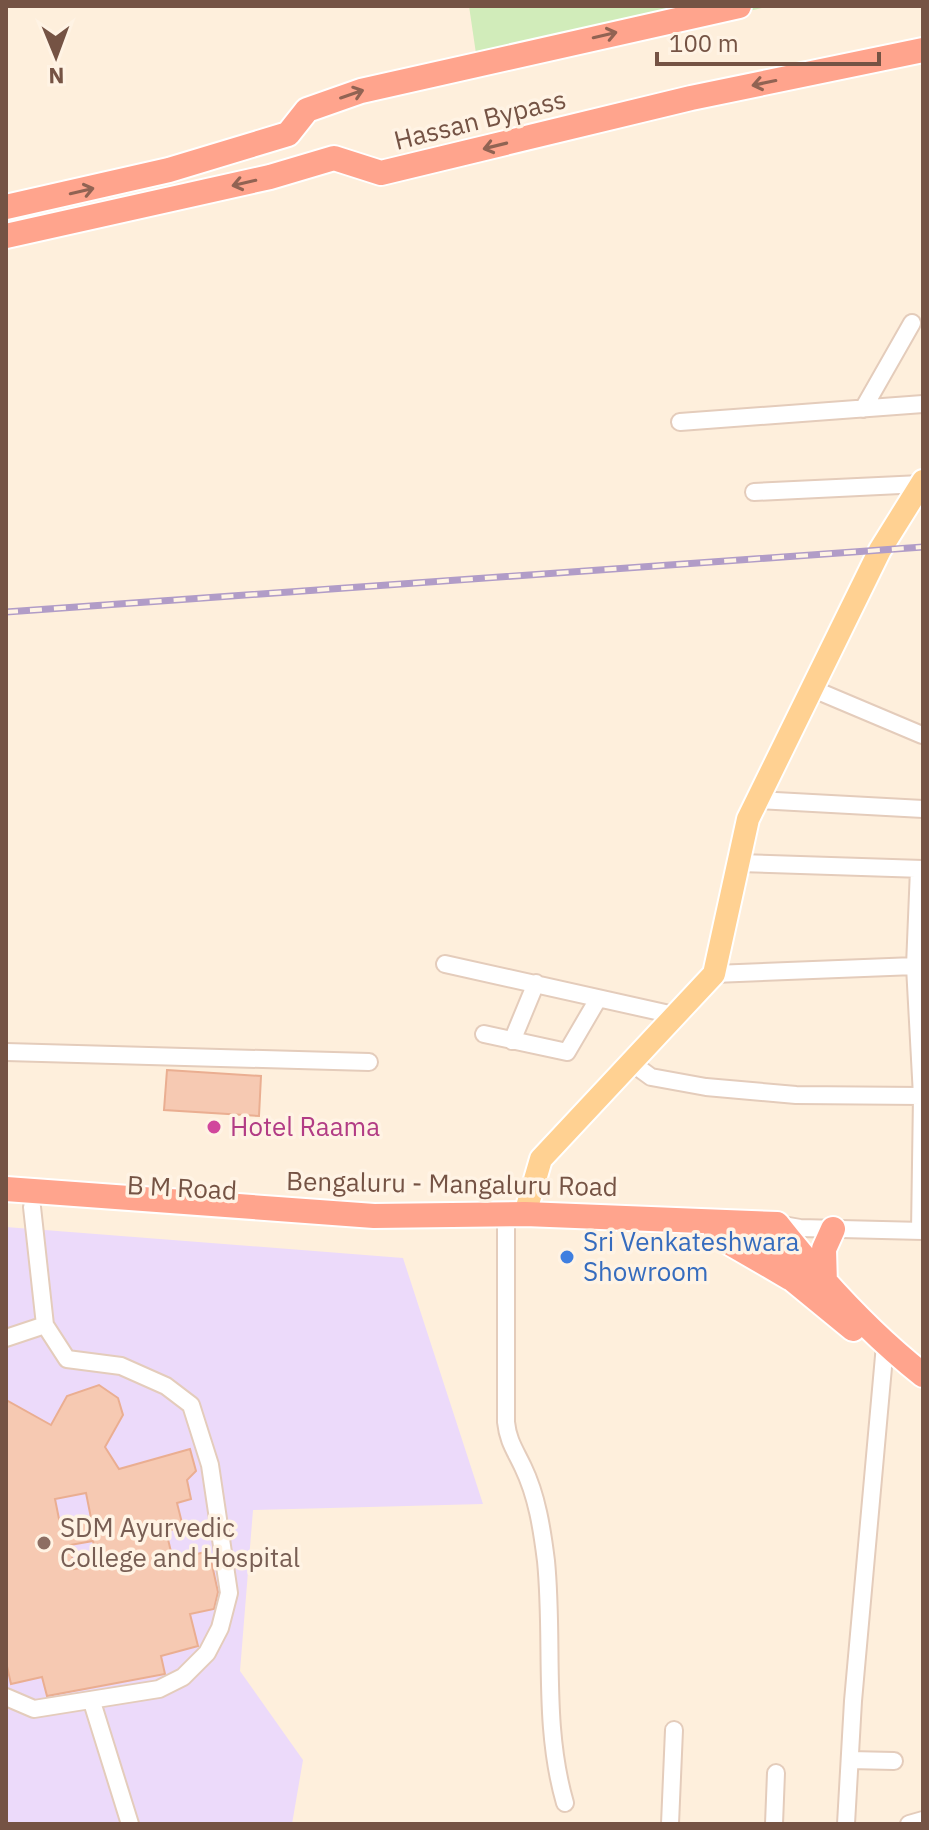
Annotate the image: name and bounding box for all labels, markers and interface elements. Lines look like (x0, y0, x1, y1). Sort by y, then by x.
north arrow (16, 16, 96, 96)
scale bar (657, 16, 879, 66)
one-way arrow (592, 26, 618, 41)
text: 100 m (669, 27, 739, 59)
text: N (48, 62, 65, 91)
one-way arrow (752, 76, 778, 91)
street label: Hassan Bypass (390, 81, 569, 157)
one-way arrow (339, 86, 364, 101)
one-way arrow (483, 139, 509, 154)
one-way arrow (232, 176, 258, 191)
one-way arrow (69, 182, 95, 197)
place label: Hotel Raama (230, 1109, 380, 1143)
marker: Hotel Raama (205, 1118, 223, 1136)
street label: Bengaluru - Mangaluru Road (286, 1163, 618, 1203)
street label: B M Road (126, 1167, 238, 1207)
place label: Sri Venkateshwara Showroom (583, 1224, 799, 1288)
marker: Sri Venkateshwara Showroom (558, 1248, 576, 1266)
place label: SDM Ayurvedic College and Hospital (60, 1510, 300, 1574)
marker: SDM Ayurvedic College and Hospital (35, 1534, 53, 1552)

